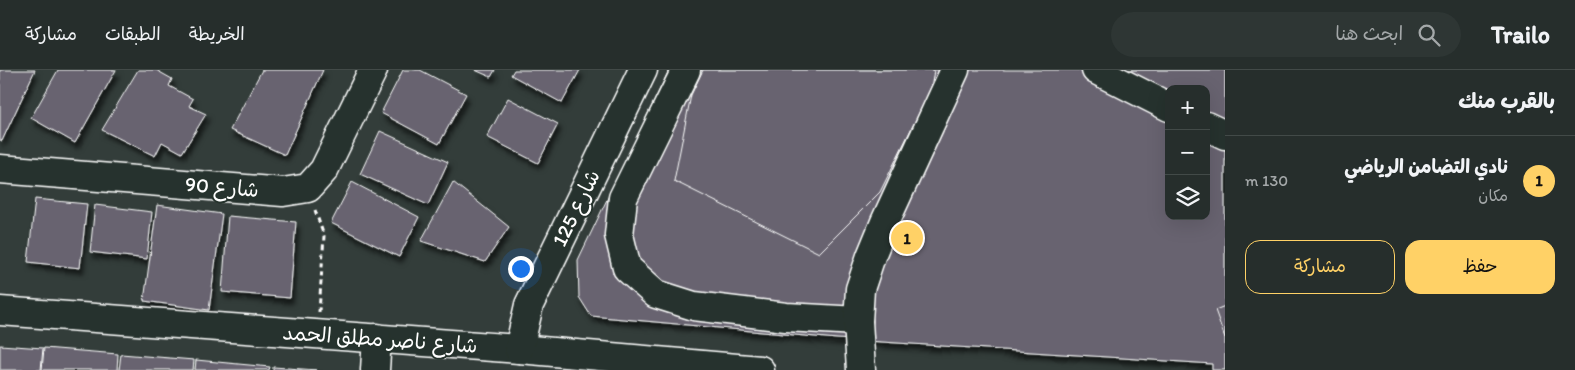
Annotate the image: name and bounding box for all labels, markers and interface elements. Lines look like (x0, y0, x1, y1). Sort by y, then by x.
search box (1111, 12, 1461, 57)
text: Trailo (1491, 20, 1550, 49)
icon: search (1415, 21, 1443, 49)
text: ابحث هنا (1335, 22, 1403, 45)
text: مشاركة (25, 23, 77, 45)
text: الطبقات (105, 23, 161, 45)
text: الخريطة (189, 23, 245, 45)
map controls (1165, 85, 1210, 220)
button: + (1165, 85, 1210, 130)
text: بالقرب منك (1458, 88, 1555, 113)
button: − (1165, 130, 1210, 175)
text: نادي التضامن الرياضي (1344, 155, 1508, 178)
street label: شارع 125 (546, 165, 607, 251)
street label: شارع 90 (184, 171, 260, 205)
text: 130 m (1245, 171, 1288, 190)
text: 1 (1535, 171, 1543, 190)
button: layers (1165, 175, 1210, 220)
text: مكان (1478, 186, 1508, 205)
pin: 1 (891, 219, 923, 257)
button: مشاركة (1245, 240, 1395, 294)
button: حفظ (1405, 240, 1555, 294)
your location (508, 256, 534, 282)
street label: شارع ناصر مطلق الحمد (281, 319, 478, 361)

